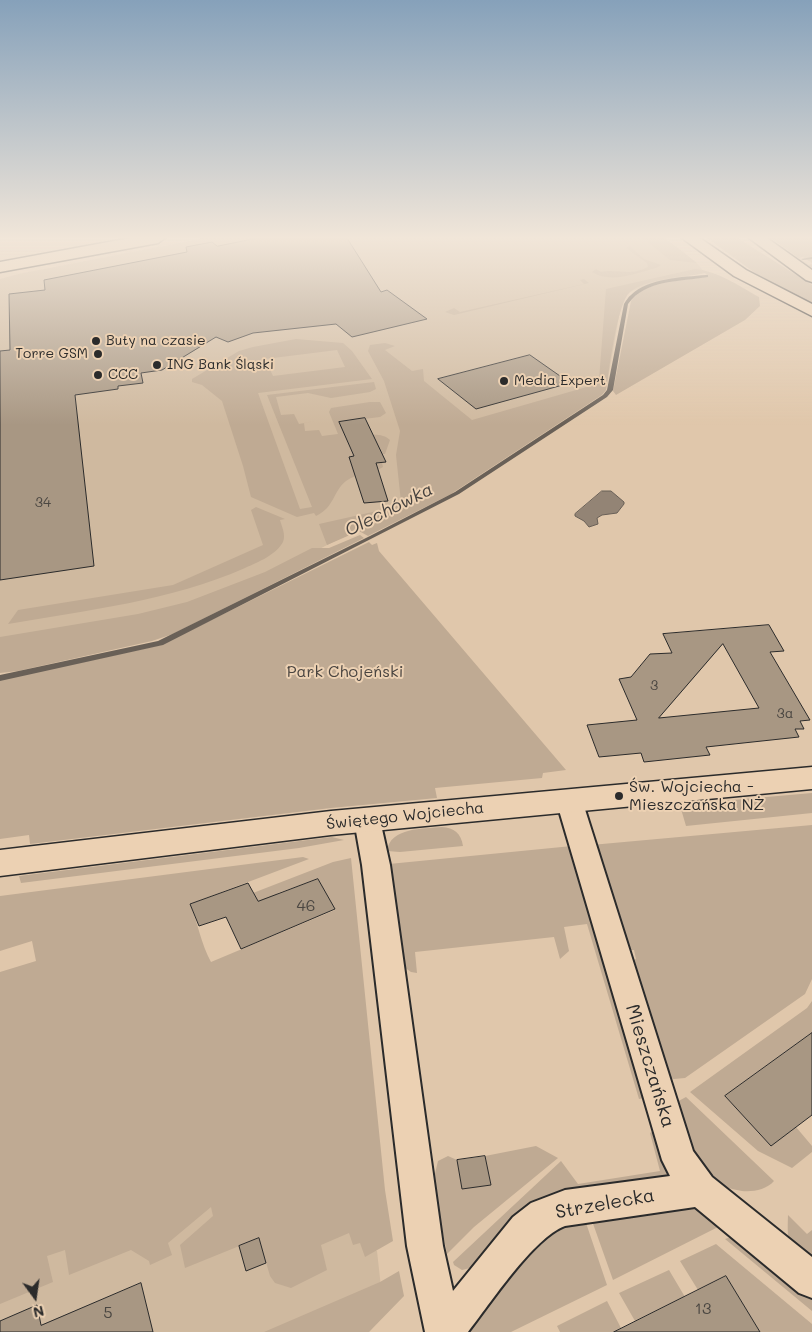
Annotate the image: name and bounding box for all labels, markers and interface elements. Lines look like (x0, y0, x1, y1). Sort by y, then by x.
place label: Buty na czasie (106, 333, 206, 349)
marker: Buty na czasie (90, 335, 102, 347)
place label: Torre GSM (15, 346, 88, 362)
marker: Torre GSM (92, 348, 104, 360)
place label: ING Bank Śląski (167, 357, 274, 373)
marker: ING Bank Śląski (151, 359, 163, 371)
place label: CCC (108, 367, 138, 383)
marker: CCC (92, 369, 104, 381)
place label: Media Expert (514, 373, 606, 389)
marker: Media Expert (498, 375, 510, 387)
water label: Olechówka (341, 479, 437, 541)
house number: 34 (35, 495, 51, 511)
park label: Park Chojeński (287, 662, 403, 682)
house number: 3 (650, 678, 658, 694)
house number: 3a (777, 706, 793, 722)
place label: Św. Wojciecha - Mieszczańska NŻ (629, 777, 764, 815)
marker: Św. Wojciecha - Mieszczańska NŻ (613, 790, 625, 802)
street label: Świętego Wojciecha (325, 798, 485, 834)
house number: 46 (296, 896, 316, 916)
street label: Mieszczańska (620, 1002, 680, 1130)
street label: Strzelecka (554, 1184, 656, 1224)
north arrow (10, 1272, 60, 1322)
house number: 13 (695, 1299, 711, 1319)
text: N (31, 1302, 46, 1323)
house number: 5 (103, 1303, 113, 1323)

